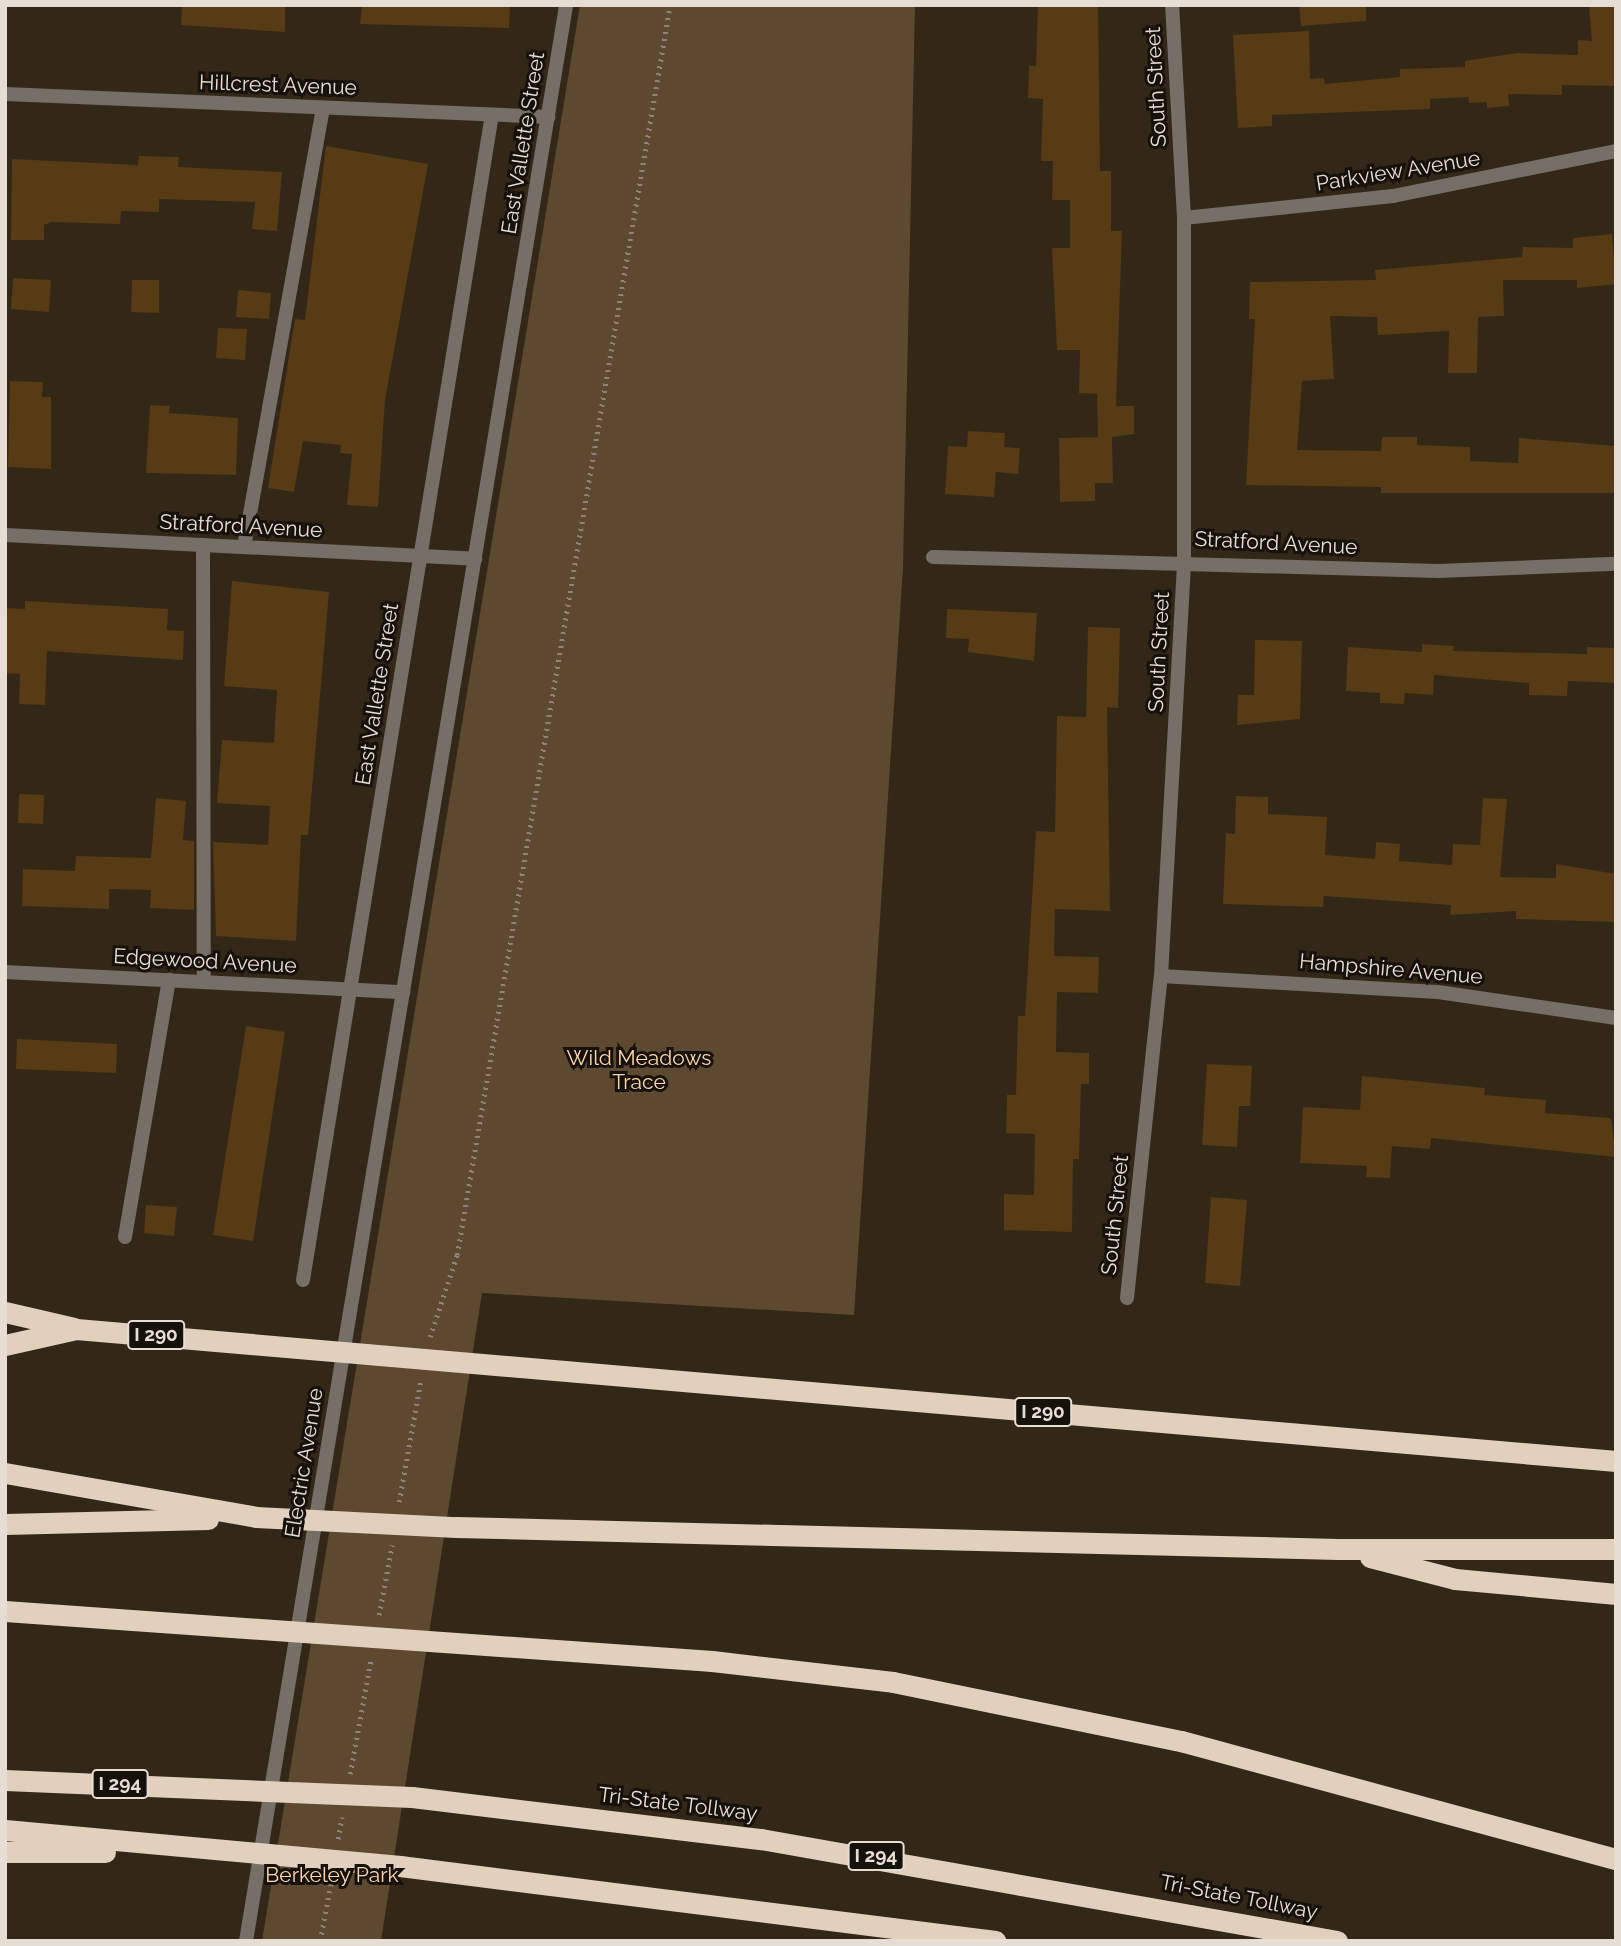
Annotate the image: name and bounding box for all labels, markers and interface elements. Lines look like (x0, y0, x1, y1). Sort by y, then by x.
street label: South Street (1140, 26, 1172, 148)
street label: East Vallette Street (496, 50, 550, 236)
street label: Hillcrest Avenue (198, 70, 358, 100)
street label: Parkview Avenue (1314, 146, 1482, 196)
street label: Stratford Avenue (159, 509, 323, 543)
street label: Stratford Avenue (1194, 526, 1358, 560)
street label: South Street (1143, 591, 1175, 713)
street label: East Vallette Street (350, 601, 404, 787)
street label: Edgewood Avenue (112, 944, 298, 978)
street label: Hampshire Avenue (1298, 948, 1484, 990)
park label: Wild Meadows Trace (567, 1045, 711, 1095)
street label: South Street (1096, 1154, 1134, 1276)
road number: I 290 (126, 1320, 186, 1350)
street label: Electric Avenue (280, 1386, 328, 1540)
road number: I 290 (1013, 1396, 1073, 1428)
road number: I 294 (90, 1768, 150, 1800)
street label: Tri-State Tollway (597, 1782, 759, 1826)
road number: I 294 (846, 1840, 906, 1872)
park label: Berkeley Park (265, 1862, 399, 1888)
street label: Tri-State Tollway (1158, 1869, 1320, 1925)

